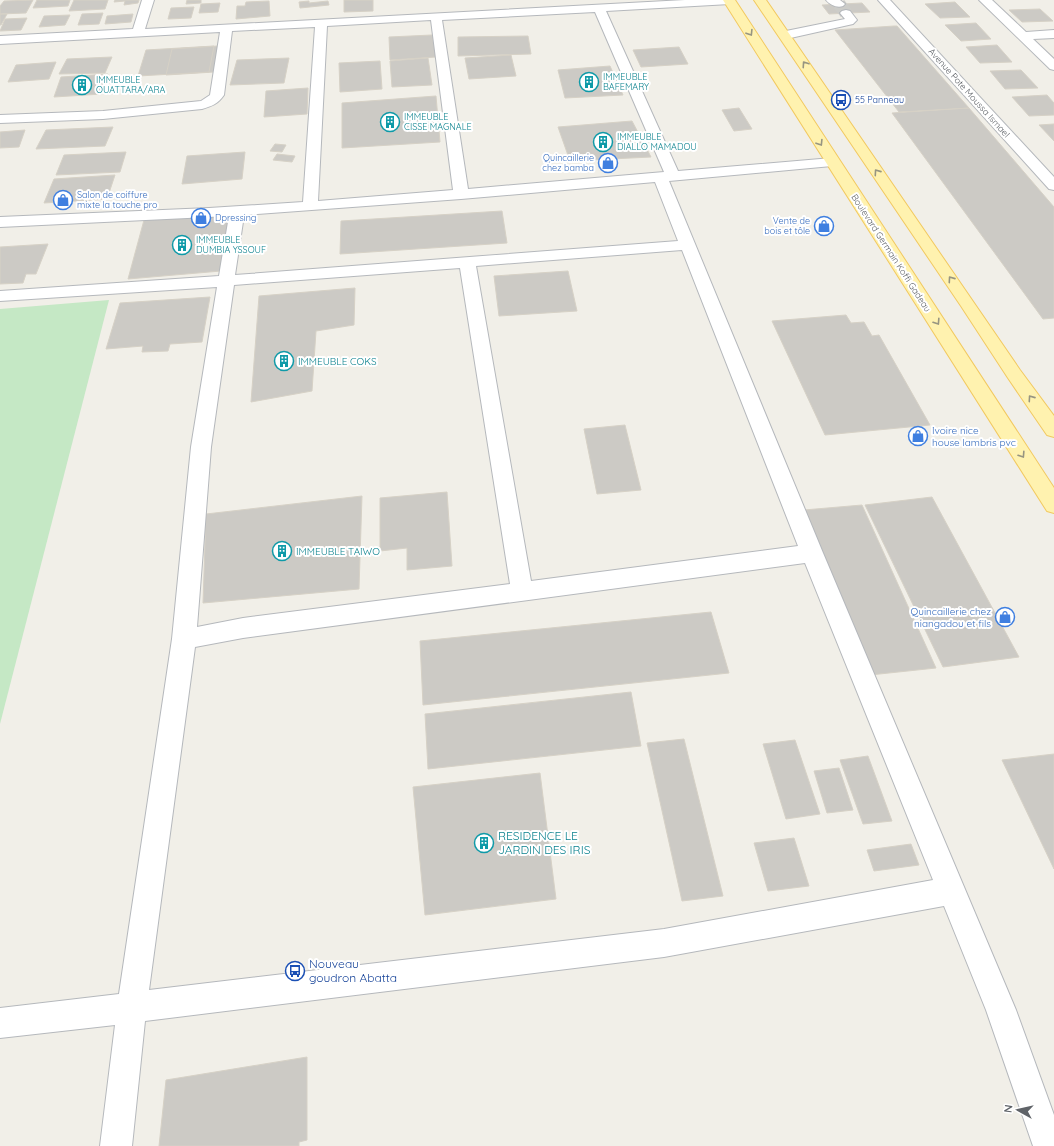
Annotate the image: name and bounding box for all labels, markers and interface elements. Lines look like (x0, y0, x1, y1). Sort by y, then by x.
one-way arrow (746, 29, 753, 36)
street label: Avenue Pote Moussa Ismael (926, 46, 1012, 140)
one-way arrow (802, 61, 810, 68)
building icon: IMMEUBLE BAFEMARY (578, 71, 600, 93)
place label: IMMEUBLE BAFEMARY (603, 71, 649, 92)
building icon: IMMEUBLE OUATTARA/ARA (71, 74, 93, 96)
place label: IMMEUBLE OUATTARA/ARA (96, 74, 166, 95)
bus stop icon: 55 Panneau (830, 89, 852, 111)
place label: 55 Panneau (855, 94, 904, 105)
building icon: IMMEUBLE CISSE MAGNALE (379, 111, 401, 133)
place label: IMMEUBLE CISSE MAGNALE (404, 111, 472, 132)
building icon: IMMEUBLE DIALLO MAMADOU (592, 131, 614, 153)
place label: IMMEUBLE DIALLO MAMADOU (617, 131, 697, 152)
one-way arrow (815, 139, 822, 146)
place label: Quincaillerie chez bamba (542, 152, 594, 173)
shop icon: Quincaillerie chez bamba (597, 152, 619, 174)
one-way arrow (874, 169, 882, 176)
shop icon: Salon de coiffure mixte la touche pro (52, 189, 74, 211)
place label: Salon de coiffure mixte la touche pro (77, 189, 158, 210)
street label: Boulevard Germain Koffi Gadeau (849, 192, 934, 314)
shop icon: Dpressing (190, 207, 212, 229)
place label: Dpressing (215, 212, 256, 223)
place label: Vente de bois et tôle (764, 215, 810, 236)
shop icon: Vente de bois et tôle (813, 215, 835, 237)
building icon: IMMEUBLE DUMBIA YSSOUF (171, 234, 193, 256)
place label: IMMEUBLE DUMBIA YSSOUF (196, 234, 266, 255)
one-way arrow (948, 276, 956, 283)
one-way arrow (932, 318, 940, 325)
building icon: IMMEUBLE COKS (273, 350, 295, 372)
place label: IMMEUBLE COKS (298, 355, 377, 368)
one-way arrow (1029, 396, 1036, 403)
place label: Ivoire nice house lambris pvc (932, 424, 1016, 449)
shop icon: Ivoire nice house lambris pvc (907, 425, 929, 447)
one-way arrow (1017, 451, 1025, 458)
building icon: IMMEUBLE TAIWO (271, 540, 293, 562)
place label: IMMEUBLE TAIWO (296, 545, 380, 558)
place label: Quincaillerie chez niangadou et fils (910, 605, 991, 630)
shop icon: Quincaillerie chez niangadou et fils (994, 606, 1016, 628)
place label: RESIDENCE LE JARDIN DES IRIS (498, 828, 591, 857)
building icon: RESIDENCE LE JARDIN DES IRIS (473, 832, 495, 854)
place label: Nouveau goudron Abatta (309, 956, 397, 985)
bus stop icon: Nouveau goudron Abatta (284, 960, 306, 982)
north arrow (998, 1090, 1038, 1130)
text: N (1001, 1104, 1016, 1114)

